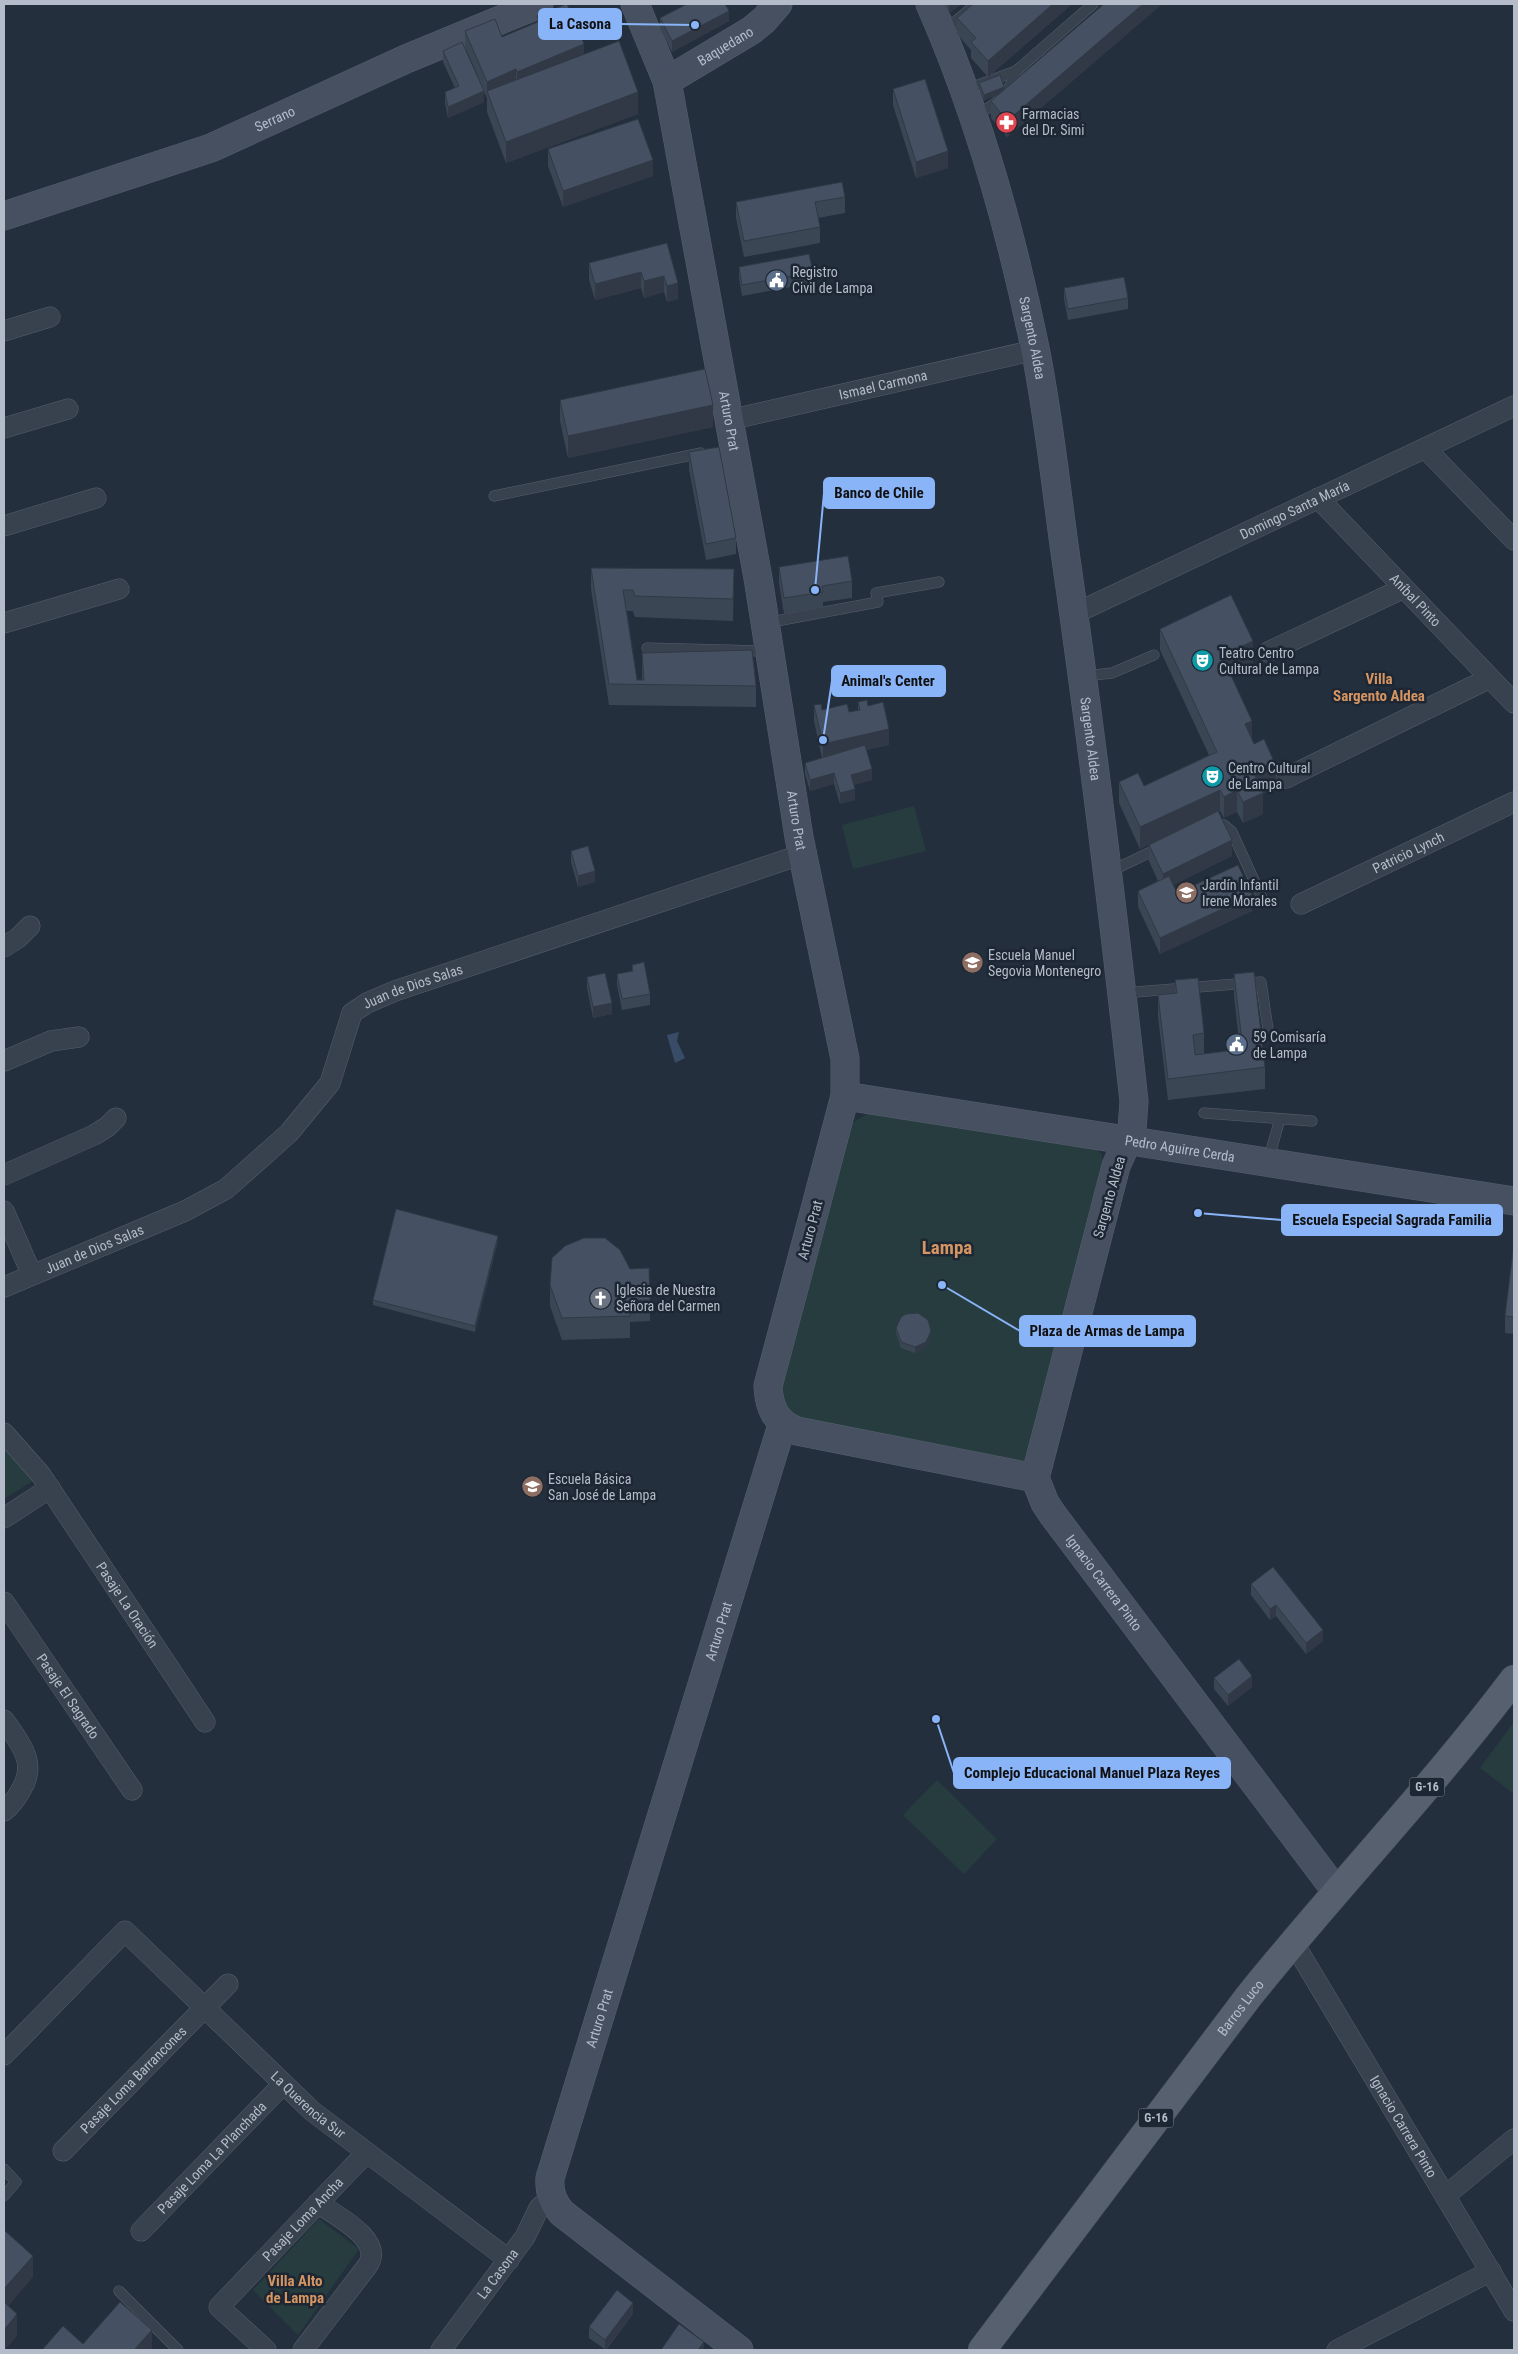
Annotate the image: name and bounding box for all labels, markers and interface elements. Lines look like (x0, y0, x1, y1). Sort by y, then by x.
callout: La Casona (539, 9, 621, 39)
text: La Casona (549, 15, 611, 33)
street label: Baquedano (695, 23, 756, 69)
street label: Serrano (252, 103, 297, 135)
place label: Farmacias del Dr. Simi (1022, 106, 1084, 138)
pharmacy icon: Farmacias del Dr. Simi (994, 110, 1018, 134)
place label: Registro Civil de Lampa (792, 264, 873, 296)
public building icon: Registro Civil de Lampa (764, 268, 788, 292)
street label: Sargento Aldea (1016, 295, 1049, 381)
street label: Ismael Carmona (837, 367, 929, 403)
street label: Arturo Prat (716, 390, 743, 452)
street label: Domingo Santa María (1237, 477, 1352, 542)
callout: Banco de Chile (824, 478, 934, 508)
text: Banco de Chile (834, 484, 924, 502)
street label: Aníbal Pinto (1386, 570, 1444, 630)
place label: Teatro Centro Cultural de Lampa (1219, 645, 1319, 677)
theatre icon: Teatro Centro Cultural de Lampa (1191, 649, 1215, 673)
callout: Animal's Center (832, 666, 945, 696)
district label: Villa Sargento Aldea (1333, 670, 1425, 705)
text: Animal's Center (841, 672, 935, 690)
street label: Sargento Aldea (1077, 696, 1104, 781)
place label: Centro Cultural de Lampa (1228, 760, 1311, 792)
theatre icon: Centro Cultural de Lampa (1200, 764, 1224, 788)
street label: Arturo Prat (784, 789, 810, 852)
street label: Patricio Lynch (1370, 829, 1447, 877)
place label: Jardín Infantil Irene Morales (1202, 877, 1279, 909)
school or university icon: Jardín Infantil Irene Morales (1174, 881, 1198, 905)
place label: Escuela Manuel Segovia Montenegro (988, 947, 1101, 979)
school or university icon: Escuela Manuel Segovia Montenegro (960, 951, 984, 975)
street label: Juan de Dios Salas (359, 961, 465, 1012)
place label: 59 Comisaría de Lampa (1253, 1029, 1326, 1061)
public building icon: 59 Comisaría de Lampa (1225, 1033, 1249, 1057)
street label: Pedro Aguirre Cerda (1124, 1132, 1236, 1165)
street label: Sargento Aldea (1090, 1154, 1128, 1240)
street label: Arturo Prat (794, 1199, 826, 1261)
callout: Escuela Especial Sagrada Familia (1282, 1205, 1502, 1235)
text: Escuela Especial Sagrada Familia (1292, 1211, 1492, 1229)
street label: Juan de Dios Salas (43, 1221, 146, 1277)
district label: Lampa (922, 1236, 972, 1259)
place label: Iglesia de Nuestra Señora del Carmen (616, 1282, 720, 1314)
church icon: Iglesia de Nuestra Señora del Carmen (588, 1286, 612, 1310)
callout: Plaza de Armas de Lampa (1020, 1316, 1195, 1346)
text: Plaza de Armas de Lampa (1029, 1322, 1185, 1340)
place label: Escuela Básica San José de Lampa (548, 1471, 656, 1503)
school or university icon: Escuela Básica San José de Lampa (520, 1475, 544, 1499)
street label: Ignacio Carrera Pinto (1063, 1531, 1145, 1634)
street label: Pasaje La Oración (93, 1559, 162, 1651)
street label: Arturo Prat (702, 1600, 735, 1663)
street label: Pasaje El Sagrado (34, 1651, 103, 1742)
callout: Complejo Educacional Manuel Plaza Reyes (954, 1758, 1230, 1788)
text: Complejo Educacional Manuel Plaza Reyes (964, 1764, 1220, 1782)
road number: G-16 (1410, 1778, 1444, 1796)
street label: Barros Luco (1214, 1976, 1267, 2039)
street label: Arturo Prat (583, 1987, 616, 2050)
street label: Pasaje Loma Barrancones (77, 2023, 190, 2137)
street label: La Querencia Sur (268, 2068, 349, 2142)
street label: Ignacio Carrera Pinto (1367, 2072, 1440, 2180)
street label: Pasaje Loma La Planchada (154, 2098, 270, 2217)
road number: G-16 (1138, 2108, 1174, 2128)
street label: Pasaje Loma Ancha (259, 2174, 346, 2264)
street label: La Casona (474, 2246, 521, 2302)
district label: Villa Alto de Lampa (266, 2272, 324, 2307)

